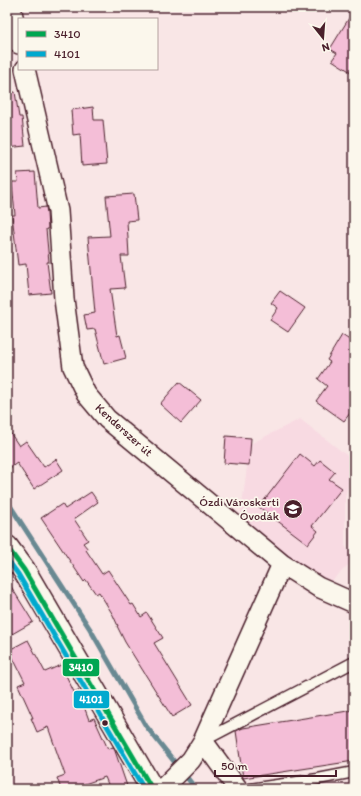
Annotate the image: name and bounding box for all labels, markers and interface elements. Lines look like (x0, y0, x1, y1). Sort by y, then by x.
legend (18, 18, 158, 70)
north arrow (303, 18, 343, 58)
text: 3410 (54, 27, 81, 41)
text: N (320, 40, 331, 54)
text: 4101 (54, 47, 80, 61)
street label: Kenderszer út (92, 401, 156, 460)
place label: Ózdi Városkerti Óvodák (199, 495, 280, 523)
school or university icon: Ózdi Városkerti Óvodák (282, 498, 304, 520)
line badge: 3410 (62, 658, 100, 677)
text: 3410 (69, 661, 93, 674)
line badge: 4101 (73, 690, 110, 709)
text: 4101 (79, 693, 104, 706)
unlabelled marker (100, 718, 110, 728)
scale bar (215, 752, 336, 778)
text: 50 m (221, 759, 247, 773)

